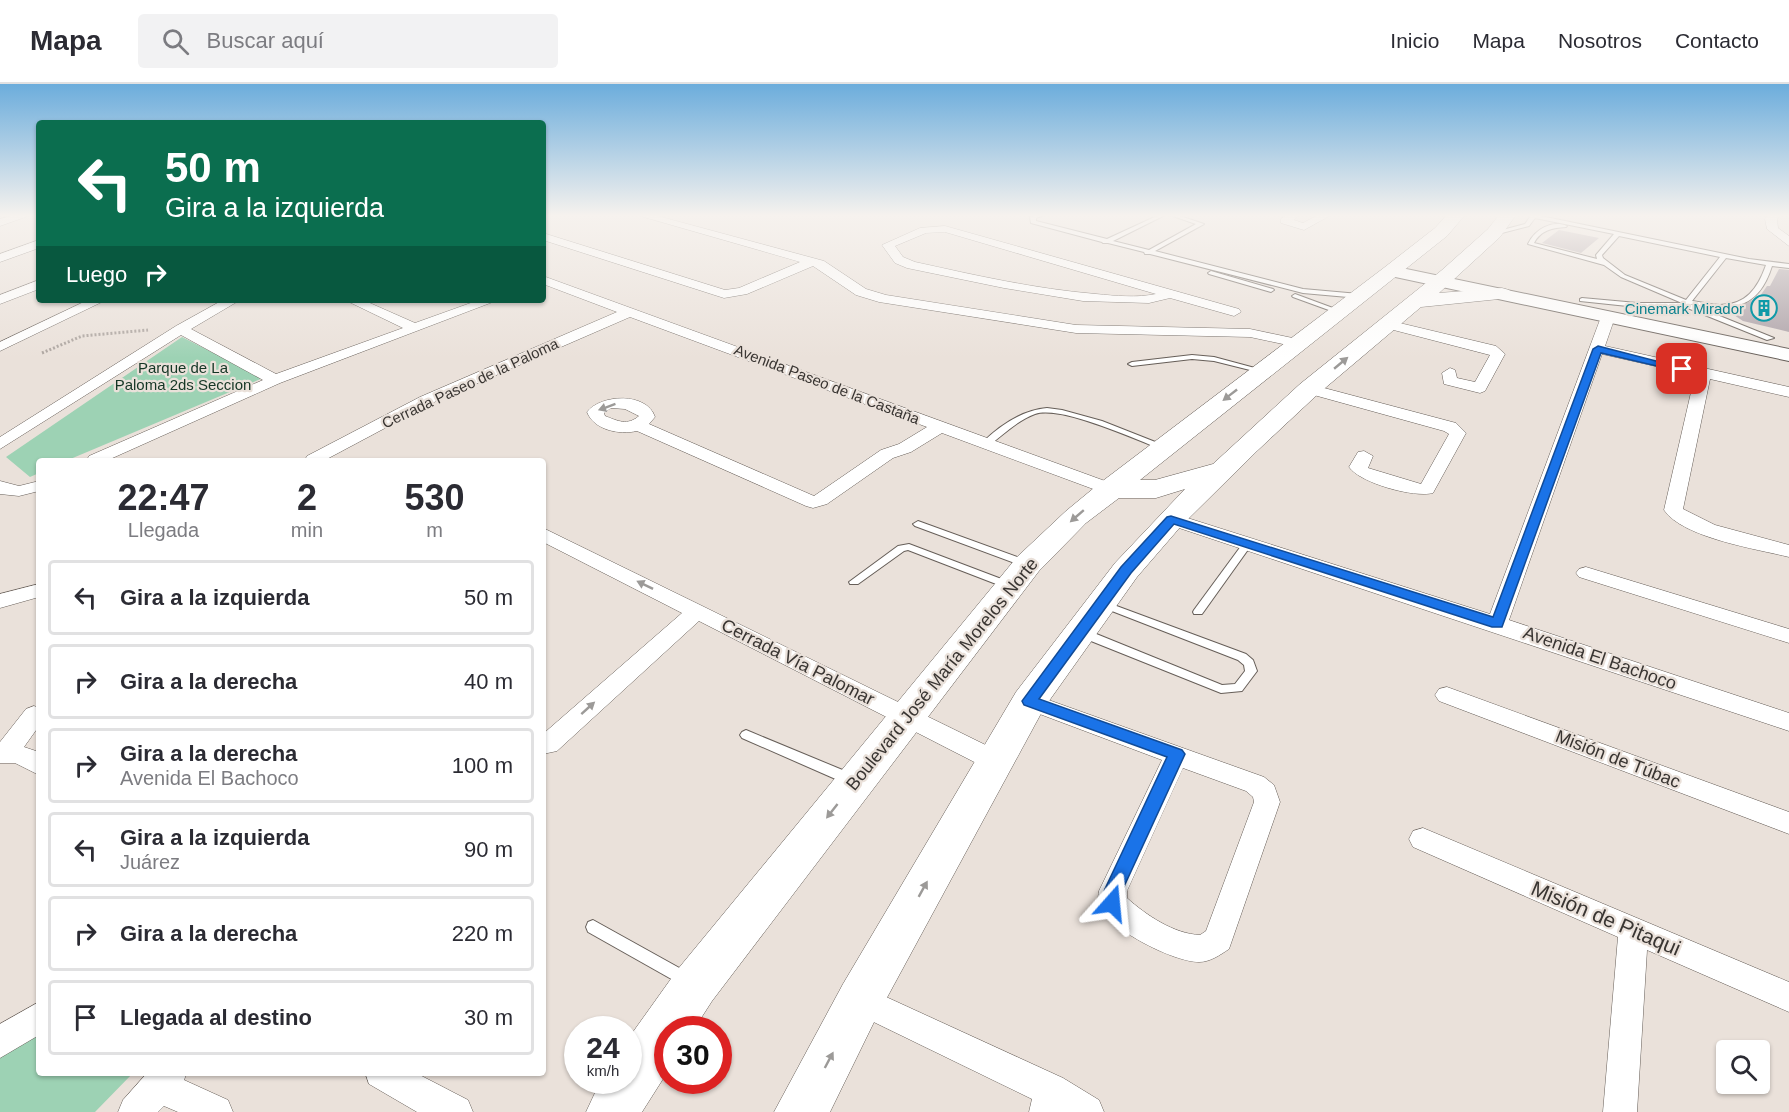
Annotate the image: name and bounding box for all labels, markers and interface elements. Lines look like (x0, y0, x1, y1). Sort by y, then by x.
search box (138, 14, 558, 68)
text: Mapa (30, 25, 102, 56)
icon: search (159, 25, 192, 58)
text: Buscar aquí (207, 28, 324, 53)
text: Inicio (1390, 29, 1439, 52)
text: Mapa (1472, 29, 1525, 52)
text: Nosotros (1558, 29, 1642, 52)
text: Contacto (1675, 29, 1759, 52)
icon: left (66, 144, 144, 222)
text: 50 m (165, 144, 261, 191)
text: Gira a la izquierda (165, 193, 384, 223)
icon: right (139, 258, 172, 291)
text: Luego (66, 262, 127, 287)
building icon: Cinemark Mirador (1749, 293, 1779, 323)
place label: Cinemark Mirador (1625, 300, 1744, 317)
street label: Cerrada Paseo de la Paloma (379, 334, 561, 431)
street label: Avenida Paseo de la Castaña (732, 341, 923, 428)
pin (1656, 343, 1707, 394)
icon: arrive (1665, 352, 1698, 385)
one-way arrow (1333, 357, 1348, 370)
park label: Parque de La Paloma 2ds Seccion (115, 359, 251, 393)
one-way arrow (1223, 389, 1238, 401)
one-way arrow (598, 402, 616, 412)
text: 22:47 (117, 477, 209, 518)
text: 2 (297, 477, 317, 518)
text: 530 (404, 477, 465, 518)
one-way arrow (1070, 509, 1085, 522)
text: Llegada (128, 519, 199, 541)
text: min (291, 519, 323, 541)
text: m (426, 519, 443, 541)
street label: Boulevard José María Morelos Norte (842, 554, 1042, 794)
one-way arrow (636, 580, 653, 589)
icon: left (69, 581, 102, 614)
text: Gira a la izquierda (120, 585, 310, 610)
text: 50 m (464, 585, 513, 610)
street label: Cerrada Vía Palomar (718, 615, 878, 709)
street label: Avenida El Bachoco (1521, 622, 1679, 694)
icon: right (69, 665, 102, 698)
text: Gira a la derecha (120, 669, 297, 694)
text: 40 m (464, 669, 513, 694)
one-way arrow (580, 702, 595, 715)
street label: Misión de Túbac (1553, 726, 1683, 792)
text: Gira a la derecha (120, 741, 297, 766)
icon: right (69, 749, 102, 782)
text: 100 m (452, 753, 513, 778)
text: Avenida El Bachoco (120, 767, 299, 789)
one-way arrow (826, 803, 838, 818)
text: Gira a la izquierda (120, 825, 310, 850)
icon: left (69, 833, 102, 866)
text: 90 m (464, 837, 513, 862)
text: Juárez (120, 851, 180, 873)
position arrow (1080, 871, 1144, 935)
street label: Misión de Pitaqui (1528, 876, 1684, 960)
one-way arrow (918, 881, 928, 898)
icon: right (69, 917, 102, 950)
text: Gira a la derecha (120, 921, 297, 946)
text: 220 m (452, 921, 513, 946)
icon: arrive (69, 1001, 102, 1034)
text: Llegada al destino (120, 1005, 312, 1030)
text: 30 m (464, 1005, 513, 1030)
speed limit sign: 30 (654, 1016, 732, 1094)
text: 24 (586, 1031, 620, 1064)
map controls (1716, 1040, 1770, 1094)
button: search (1716, 1040, 1770, 1094)
one-way arrow (824, 1052, 834, 1069)
text: km/h (587, 1062, 619, 1079)

